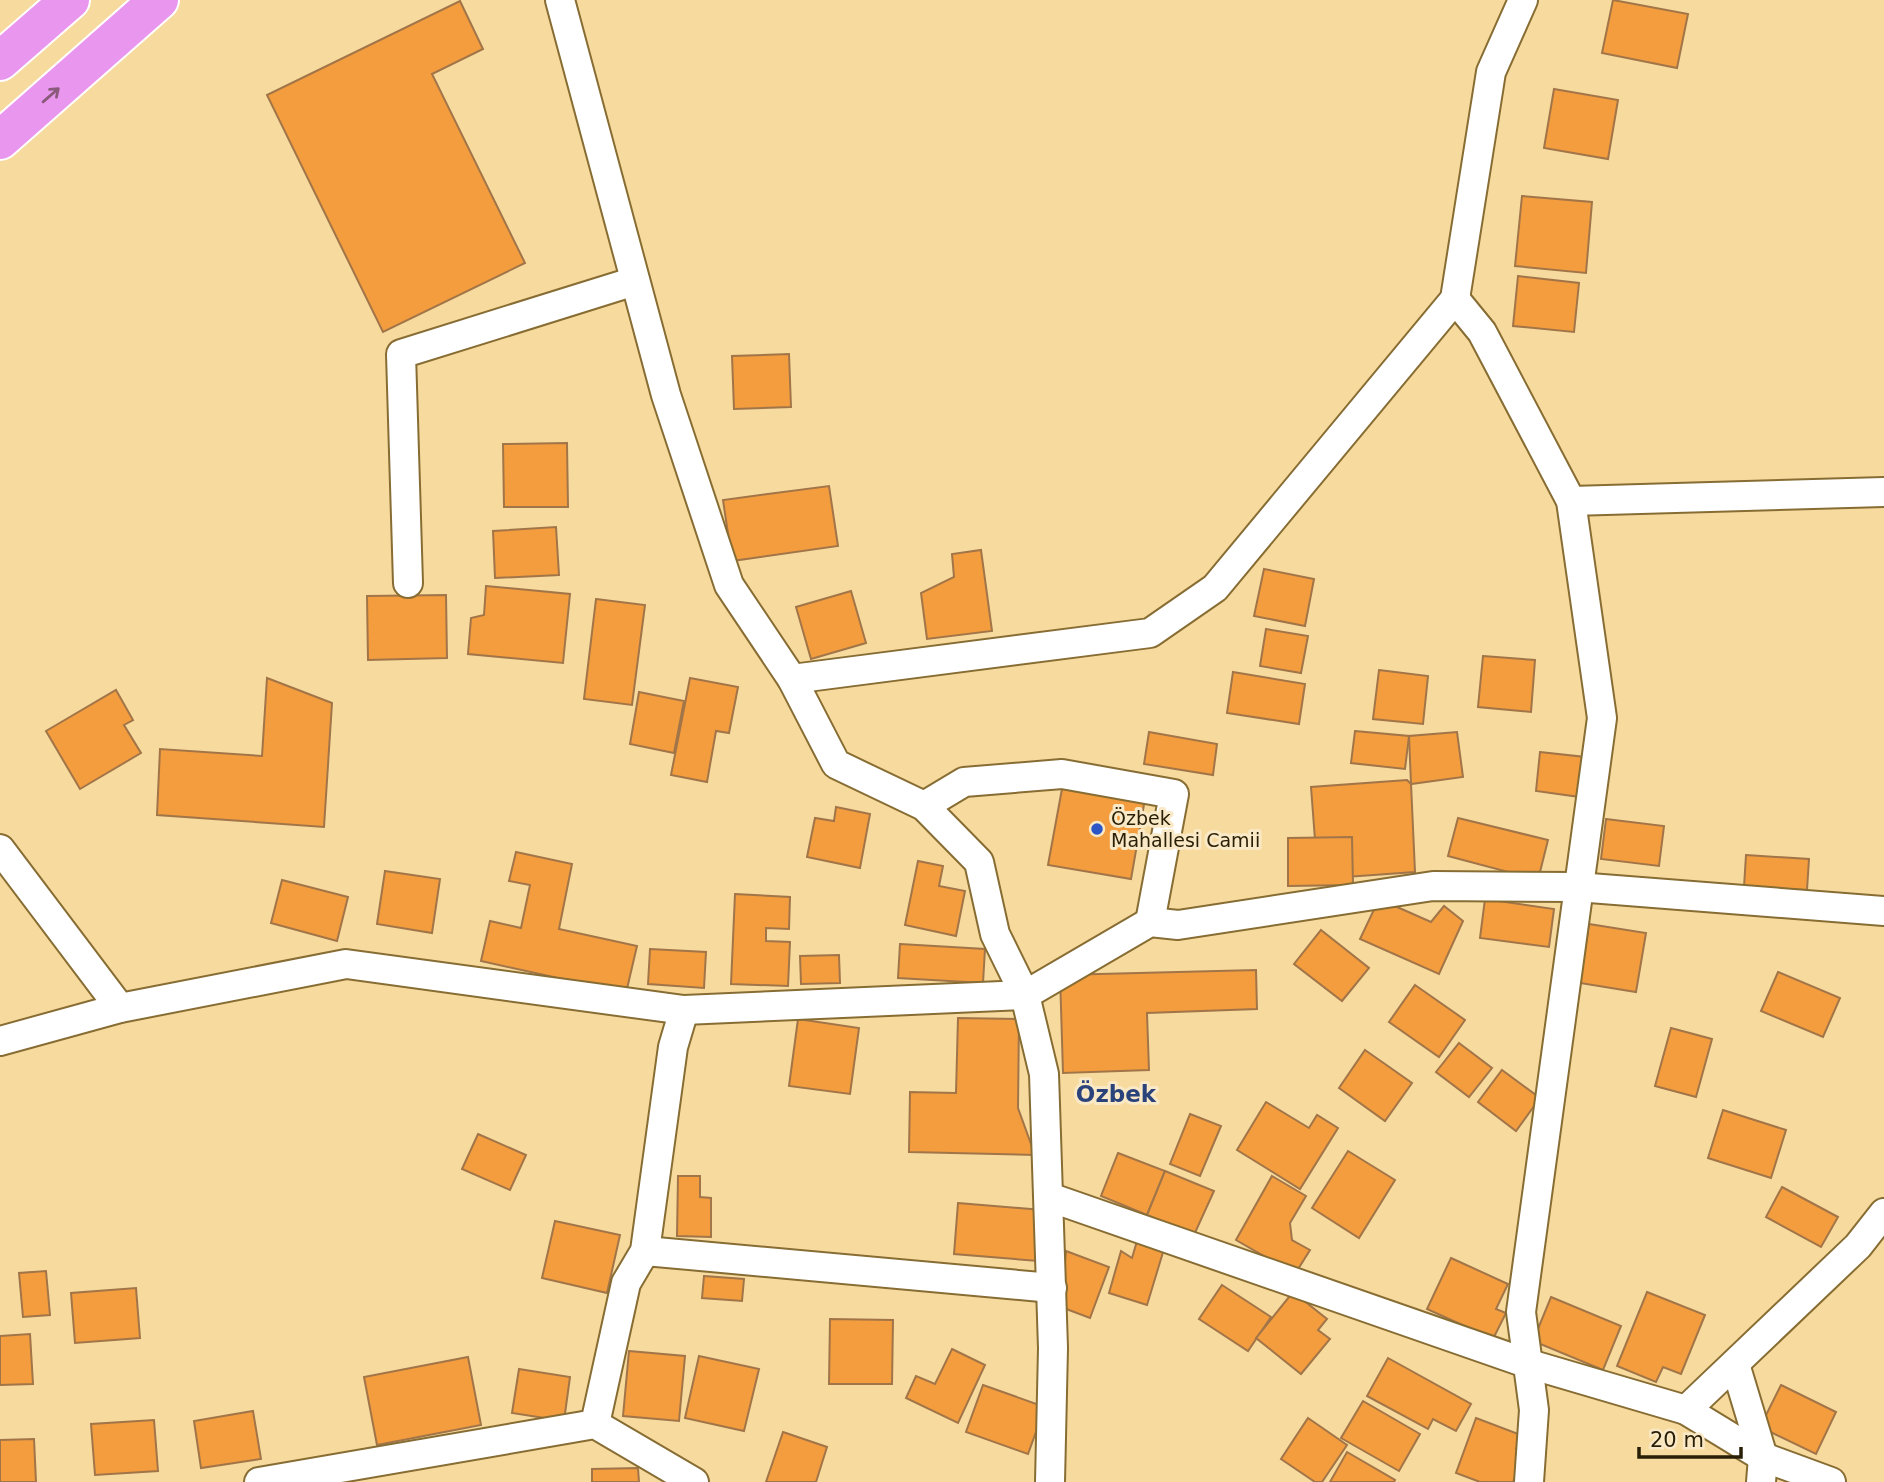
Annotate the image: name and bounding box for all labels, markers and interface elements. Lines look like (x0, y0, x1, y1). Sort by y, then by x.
one-way arrow (42, 87, 60, 103)
place label: Özbek Mahallesi Camii (1111, 807, 1260, 851)
marker: Özbek Mahallesi Camii (1089, 821, 1105, 837)
district label: Özbek (1076, 1080, 1157, 1107)
scale bar (1639, 1416, 1741, 1460)
text: 20 m (1650, 1428, 1704, 1452)

